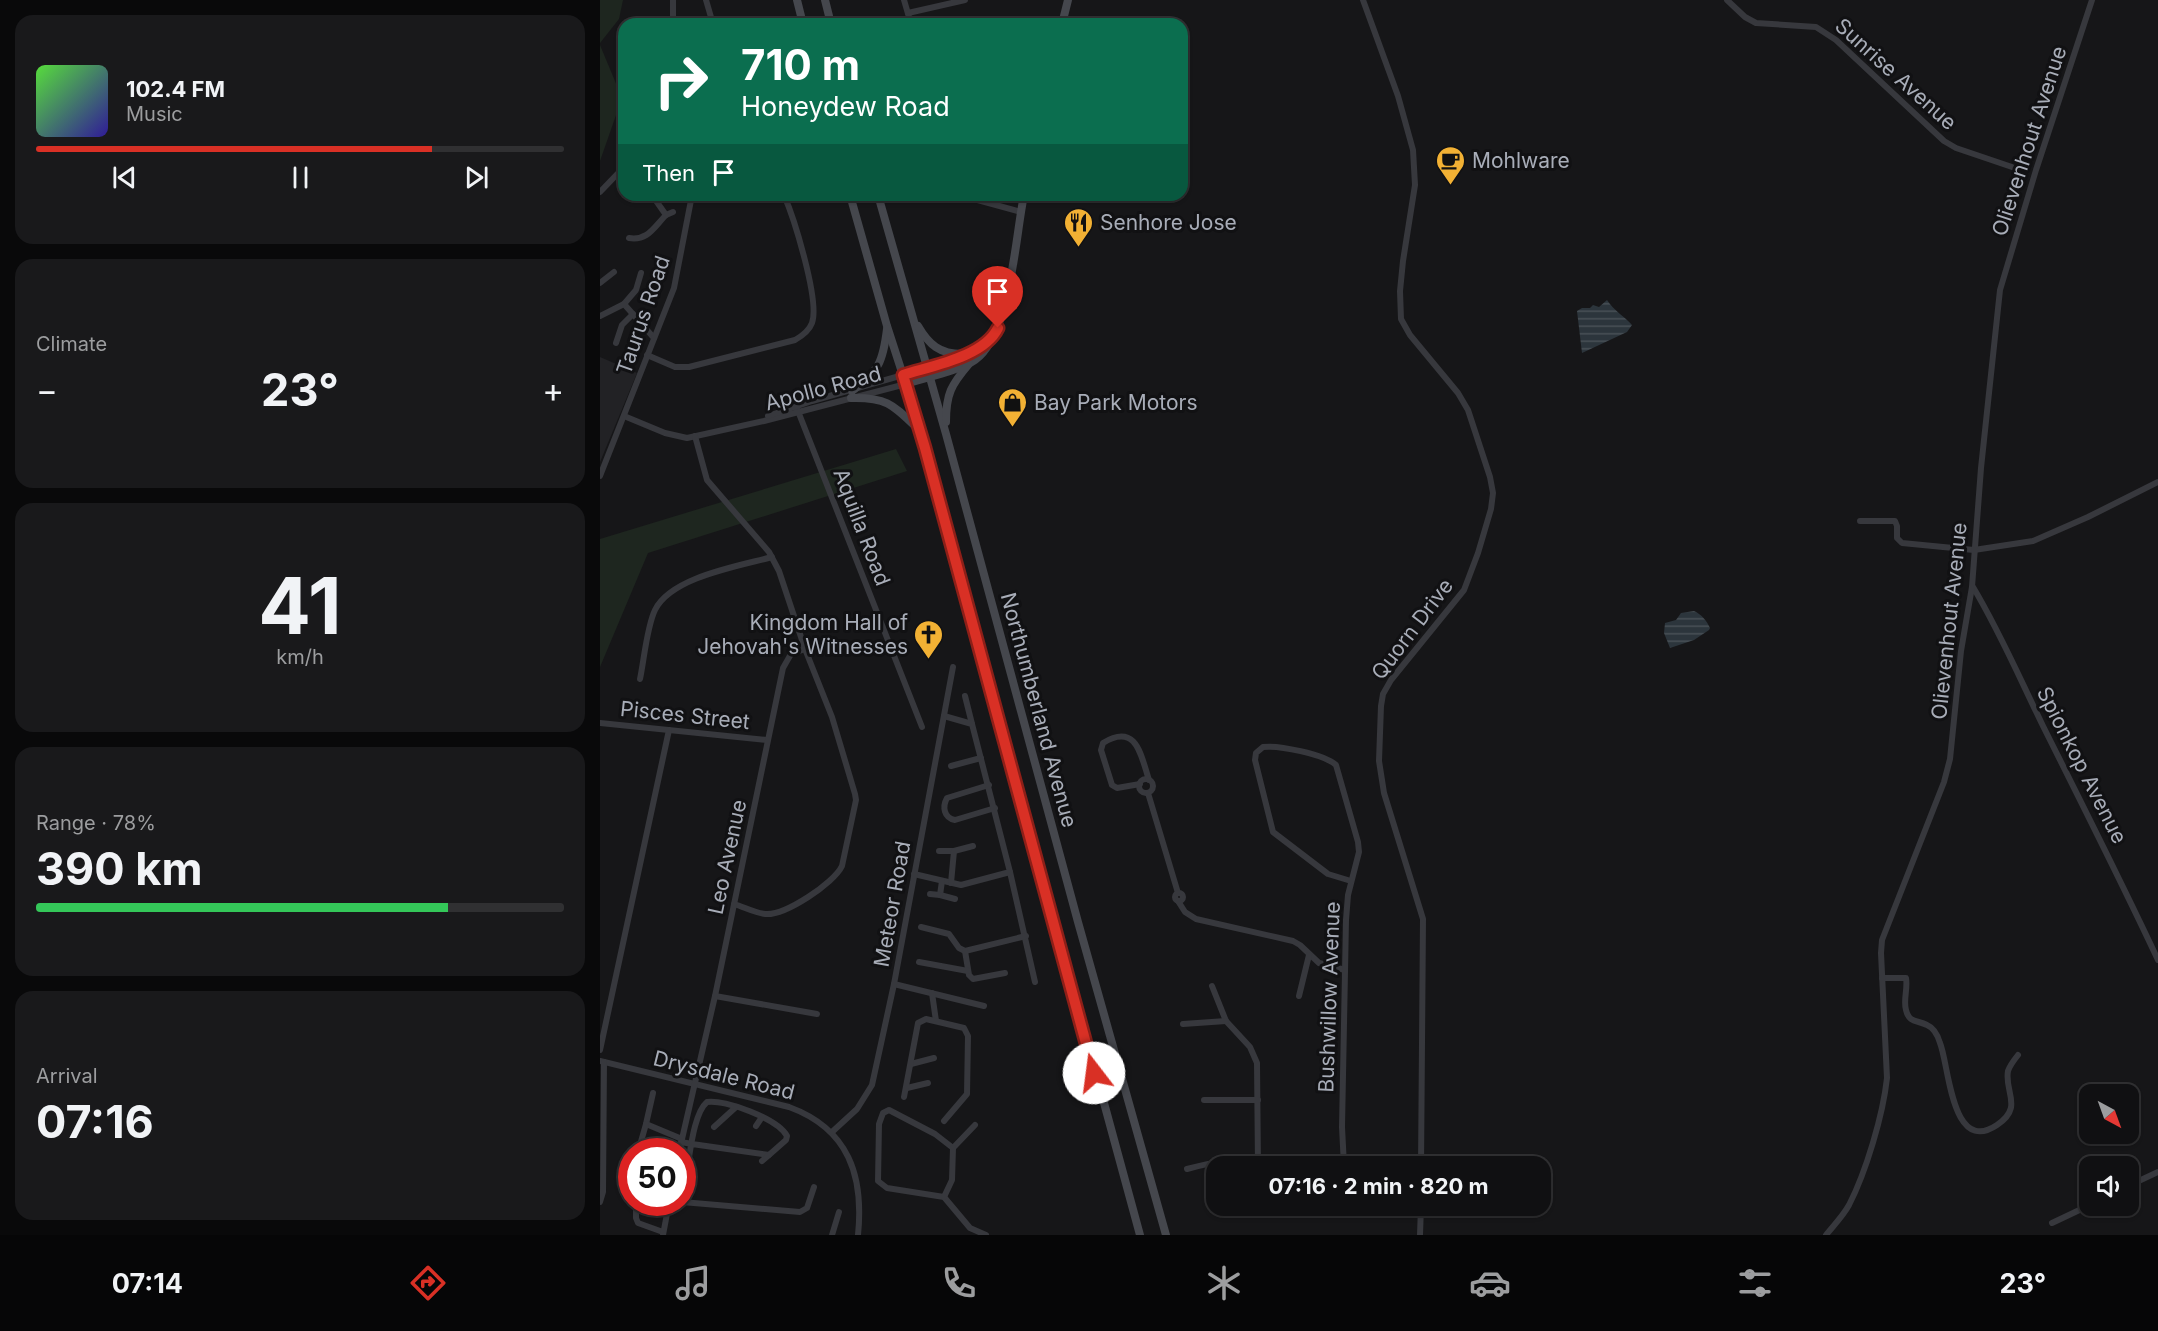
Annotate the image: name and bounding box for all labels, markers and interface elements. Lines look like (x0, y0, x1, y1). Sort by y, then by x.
street label: Sunrise Avenue (1830, 13, 1962, 135)
text: 710 m (741, 39, 860, 90)
icon: right (642, 42, 720, 120)
street label: Olievenhout Avenue (1987, 43, 2071, 239)
text: 102.4 FM (126, 76, 225, 102)
text: Honeydew Road (741, 90, 950, 123)
text: Music (126, 102, 183, 126)
cafe icon: Mohlware (1435, 144, 1467, 186)
place label: Mohlware (1472, 148, 1570, 173)
icon: arrive (707, 156, 740, 189)
text: Then (642, 160, 695, 186)
icon: previous (108, 161, 141, 194)
icon: pause (284, 161, 317, 194)
icon: next (460, 161, 493, 194)
restaurant icon: Senhore Jose (1063, 206, 1095, 248)
place label: Senhore Jose (1100, 210, 1237, 235)
street label: Taurus Road (611, 252, 675, 378)
pin (972, 266, 1023, 328)
icon: arrive (981, 275, 1014, 308)
text: Climate (36, 332, 107, 356)
street label: Apollo Road (762, 360, 884, 416)
text: 23° (261, 362, 339, 417)
text: − (36, 370, 58, 410)
text: + (542, 370, 564, 410)
shop icon: Bay Park Motors (997, 386, 1029, 428)
place label: Bay Park Motors (1034, 390, 1198, 415)
street label: Aquilla Road (828, 465, 896, 589)
street label: Olievenhout Avenue (1926, 521, 1972, 721)
text: 41 (258, 558, 342, 653)
street label: Quorn Drive (1366, 574, 1458, 684)
street label: Northumberland Avenue (996, 590, 1082, 830)
place label: Kingdom Hall of Jehovah's Witnesses (697, 610, 908, 659)
church icon: Kingdom Hall of Jehovah's Witnesses (913, 618, 945, 660)
text: km/h (276, 645, 324, 669)
street label: Spionkop Avenue (2032, 682, 2132, 848)
street label: Pisces Street (619, 696, 751, 734)
street label: Leo Avenue (703, 797, 751, 917)
text: Range · 78% (36, 811, 156, 835)
street label: Meteor Road (869, 839, 915, 969)
text: 390 km (36, 841, 202, 896)
street label: Bushwillow Avenue (1313, 901, 1345, 1093)
position arrow (1062, 1041, 1126, 1105)
street label: Drysdale Road (651, 1045, 797, 1105)
text: Arrival (36, 1064, 98, 1088)
north arrow (2079, 1084, 2139, 1144)
map controls (2079, 1084, 2139, 1216)
text: 07:16 (36, 1094, 154, 1149)
speed limit sign: 50 (618, 1138, 696, 1216)
button: sound (2079, 1156, 2139, 1216)
text: 07:16 · 2 min · 820 m (1268, 1173, 1489, 1199)
icon: directions (407, 1262, 449, 1304)
icon: music (672, 1262, 714, 1304)
icon: phone (938, 1262, 980, 1304)
icon: climate (1203, 1262, 1245, 1304)
icon: car (1469, 1262, 1511, 1304)
icon: filters (1734, 1262, 1776, 1304)
text: 07:14 (112, 1267, 183, 1300)
text: 23° (2000, 1267, 2046, 1300)

